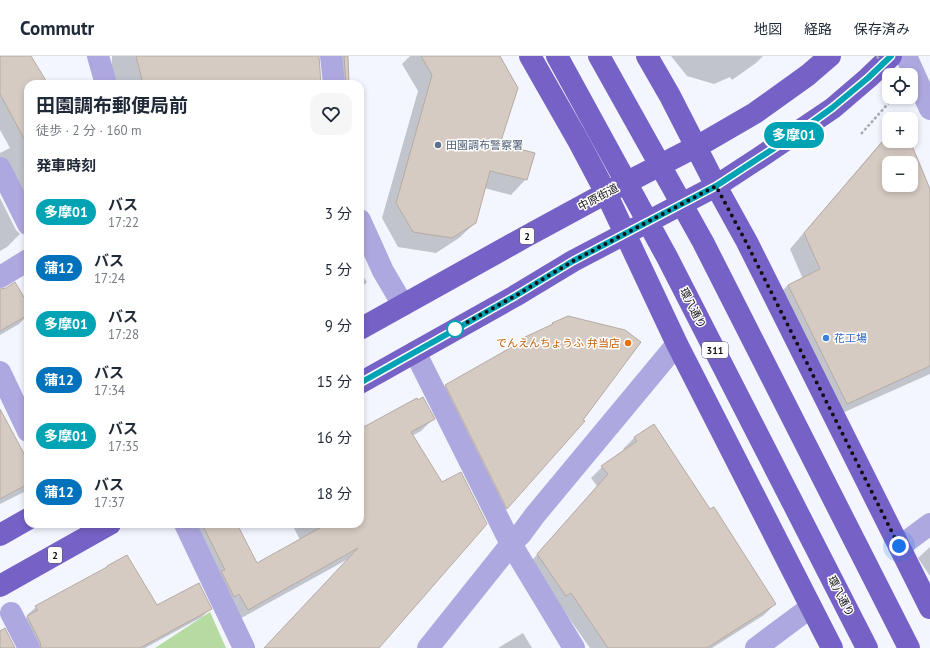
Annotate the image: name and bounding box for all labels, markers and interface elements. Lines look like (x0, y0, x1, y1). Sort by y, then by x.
text: Commutr (20, 16, 94, 40)
text: 地図 (754, 20, 782, 38)
text: 経路 (804, 20, 832, 38)
text: 保存済み (854, 20, 910, 38)
map controls (882, 68, 918, 192)
button: locate (882, 68, 918, 104)
text: 田園調布郵便局前 (36, 93, 188, 117)
button: heart (310, 93, 352, 135)
button: + (882, 112, 918, 148)
text: 徒歩 · 2 分 · 160 m (36, 122, 142, 139)
line badge: 多摩01 (766, 122, 822, 148)
text: 多摩01 (772, 126, 816, 144)
place label: 田園調布警察署 (446, 138, 523, 152)
marker: 田園調布警察署 (433, 140, 443, 150)
text: 発車時刻 (36, 156, 96, 175)
button: − (882, 156, 918, 192)
street label: 中原街道 (575, 180, 621, 214)
text: バス (108, 195, 138, 214)
text: 多摩01 (44, 203, 88, 221)
text: 3 分 (325, 204, 352, 223)
text: 17:22 (108, 214, 139, 231)
road number: 2 (520, 228, 534, 244)
text: バス (94, 251, 124, 270)
text: 蒲12 (44, 259, 74, 277)
text: 5 分 (325, 260, 352, 279)
text: 17:24 (94, 270, 125, 287)
street label: 環八通り (677, 285, 709, 331)
text: バス (108, 307, 138, 326)
text: 多摩01 (44, 315, 88, 333)
text: 9 分 (325, 316, 352, 335)
unlabelled marker (446, 320, 464, 338)
text: 17:28 (108, 326, 139, 343)
place label: 花工場 (834, 331, 867, 345)
marker: 花工場 (821, 333, 831, 343)
place label: でんえんちょうふ 弁当店 (496, 336, 620, 350)
marker: でんえんちょうふ 弁当店 (623, 338, 633, 348)
road number: 311 (702, 342, 728, 358)
text: バス (94, 363, 124, 382)
text: 蒲12 (44, 371, 74, 389)
text: 15 分 (317, 372, 352, 391)
text: 17:34 (94, 382, 125, 399)
text: バス (108, 419, 138, 438)
text: 多摩01 (44, 427, 88, 445)
text: 16 分 (317, 428, 352, 447)
text: 17:35 (108, 438, 139, 455)
text: バス (94, 475, 124, 494)
text: 蒲12 (44, 483, 74, 501)
text: 18 分 (317, 484, 352, 503)
text: 17:37 (94, 494, 125, 511)
your location (889, 536, 909, 556)
road number: 2 (48, 547, 62, 563)
street label: 環八通り (825, 573, 857, 619)

